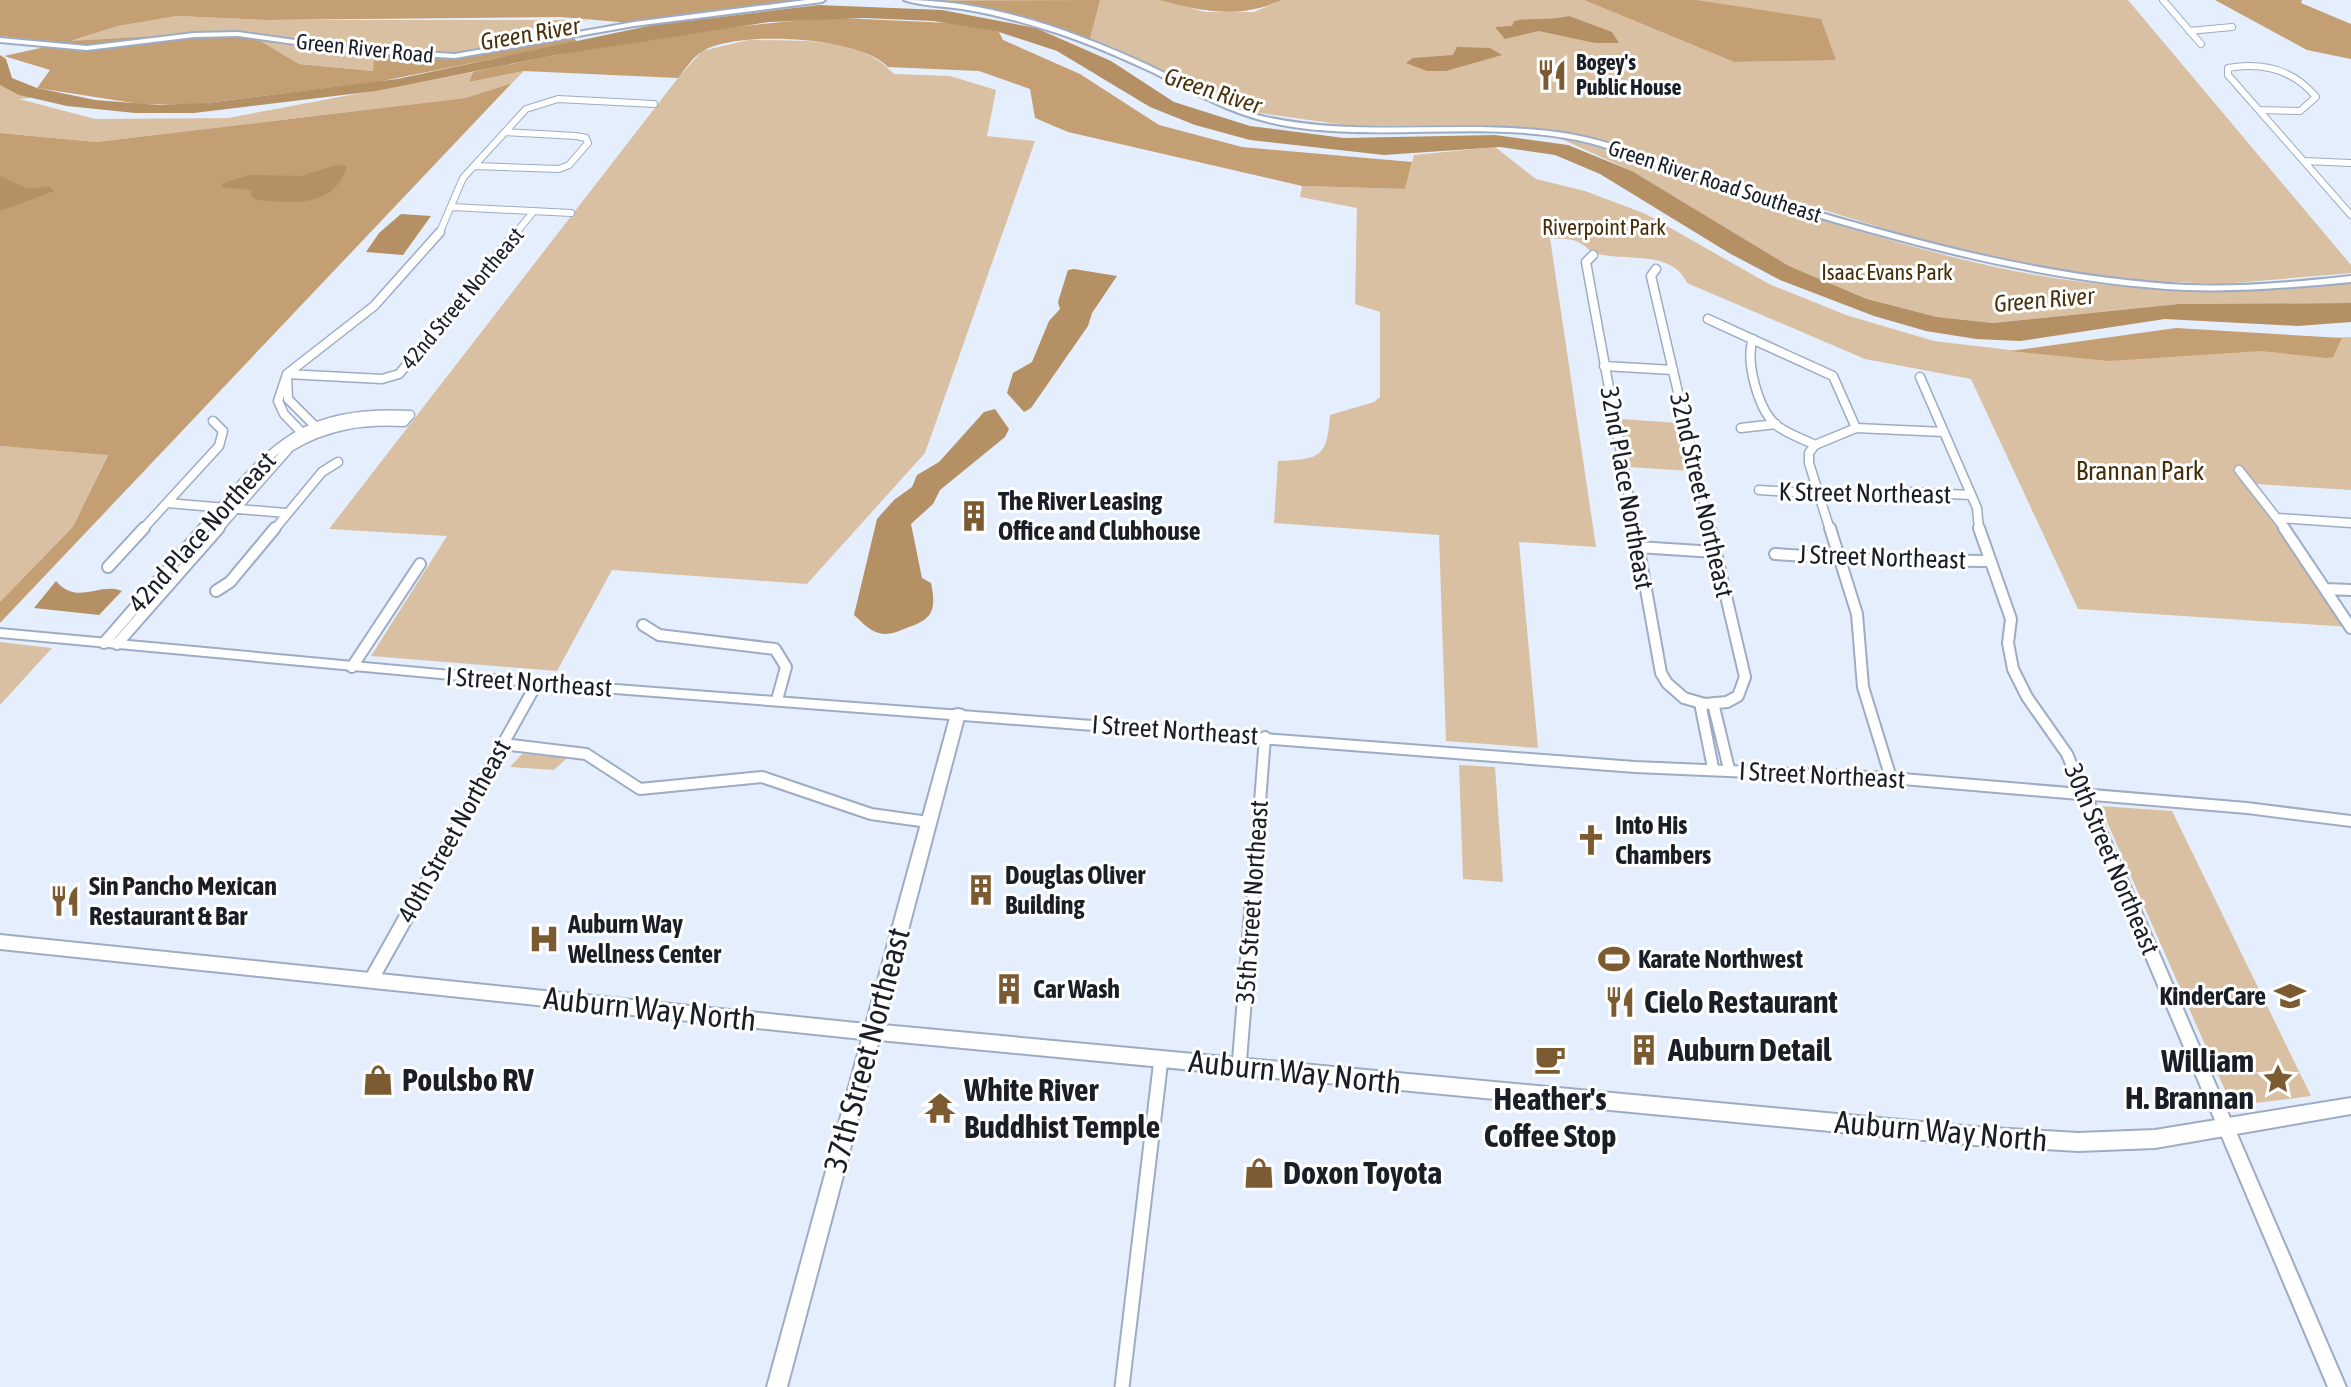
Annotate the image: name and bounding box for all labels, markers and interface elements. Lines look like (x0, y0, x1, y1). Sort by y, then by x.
water label: Green River (478, 11, 583, 56)
street label: Green River Road (295, 28, 435, 68)
place label: Bogey's Public House (1576, 49, 1681, 100)
restaurant icon: Bogey's Public House (1535, 58, 1569, 92)
water label: Green River (1161, 62, 1266, 119)
street label: Green River Road Southeast (1605, 134, 1825, 228)
park label: Riverpoint Park (1542, 214, 1666, 240)
street label: 42nd Street Northeast (395, 222, 529, 374)
park label: Isaac Evans Park (1821, 259, 1953, 285)
water label: Green River (1993, 282, 2096, 317)
street label: 32nd Place Northeast (1594, 384, 1660, 592)
street label: 32nd Street Northeast (1664, 390, 1740, 600)
street label: 42nd Place Northeast (122, 446, 282, 618)
park label: Brannan Park (2076, 456, 2204, 486)
street label: K Street Northeast (1778, 476, 1952, 510)
place label: The River Leasing Office and Clubhouse (998, 486, 1201, 546)
building icon: The River Leasing Office and Clubhouse (957, 499, 991, 533)
street label: J Street Northeast (1797, 539, 1967, 575)
street label: I Street Northeast (445, 661, 613, 703)
street label: I Street Northeast (1091, 709, 1259, 751)
street label: 40th Street Northeast (391, 734, 517, 928)
street label: I Street Northeast (1738, 756, 1906, 794)
street label: 30th Street Northeast (2058, 759, 2166, 959)
street label: 35th Street Northeast (1230, 799, 1274, 1005)
place label: Into His Chambers (1615, 810, 1711, 870)
church icon: Into His Chambers (1574, 823, 1608, 857)
place label: Douglas Oliver Building (1005, 860, 1147, 920)
place label: Sin Pancho Mexican Restaurant & Bar (89, 871, 277, 931)
building icon: Douglas Oliver Building (964, 873, 998, 907)
restaurant icon: Sin Pancho Mexican Restaurant & Bar (48, 884, 82, 918)
place label: Auburn Way Wellness Center (567, 909, 722, 969)
hospital icon: Auburn Way Wellness Center (527, 922, 561, 956)
street label: 37th Street Northeast (816, 924, 917, 1176)
sports icon: Karate Northwest (1597, 942, 1631, 976)
place label: Karate Northwest (1638, 944, 1803, 974)
building icon: Car Wash (992, 972, 1026, 1006)
place label: Car Wash (1033, 974, 1120, 1004)
street label: Auburn Way North (542, 979, 758, 1038)
school or university icon: KinderCare (2273, 979, 2307, 1013)
place label: KinderCare (2160, 981, 2266, 1011)
place label: Cielo Restaurant (1644, 983, 1838, 1020)
restaurant icon: Cielo Restaurant (1603, 985, 1637, 1019)
place label: Auburn Detail (1667, 1031, 1832, 1068)
building icon: Auburn Detail (1627, 1033, 1661, 1067)
street label: Auburn Way North (1187, 1042, 1403, 1101)
cafe icon: Heather's Coffee Stop (1533, 1042, 1567, 1076)
place label: William H. Brannan (2125, 1042, 2254, 1116)
place label: Poulsbo RV (402, 1061, 534, 1098)
place icon: William H. Brannan (2261, 1062, 2295, 1096)
shop icon: Poulsbo RV (361, 1063, 395, 1097)
place label: White River Buddhist Temple (963, 1071, 1160, 1145)
place label: Heather's Coffee Stop (1484, 1080, 1616, 1154)
temple icon: White River Buddhist Temple (923, 1091, 957, 1125)
street label: Auburn Way North (1833, 1103, 2049, 1158)
place label: Doxon Toyota (1283, 1154, 1442, 1191)
shop icon: Doxon Toyota (1242, 1156, 1276, 1190)

